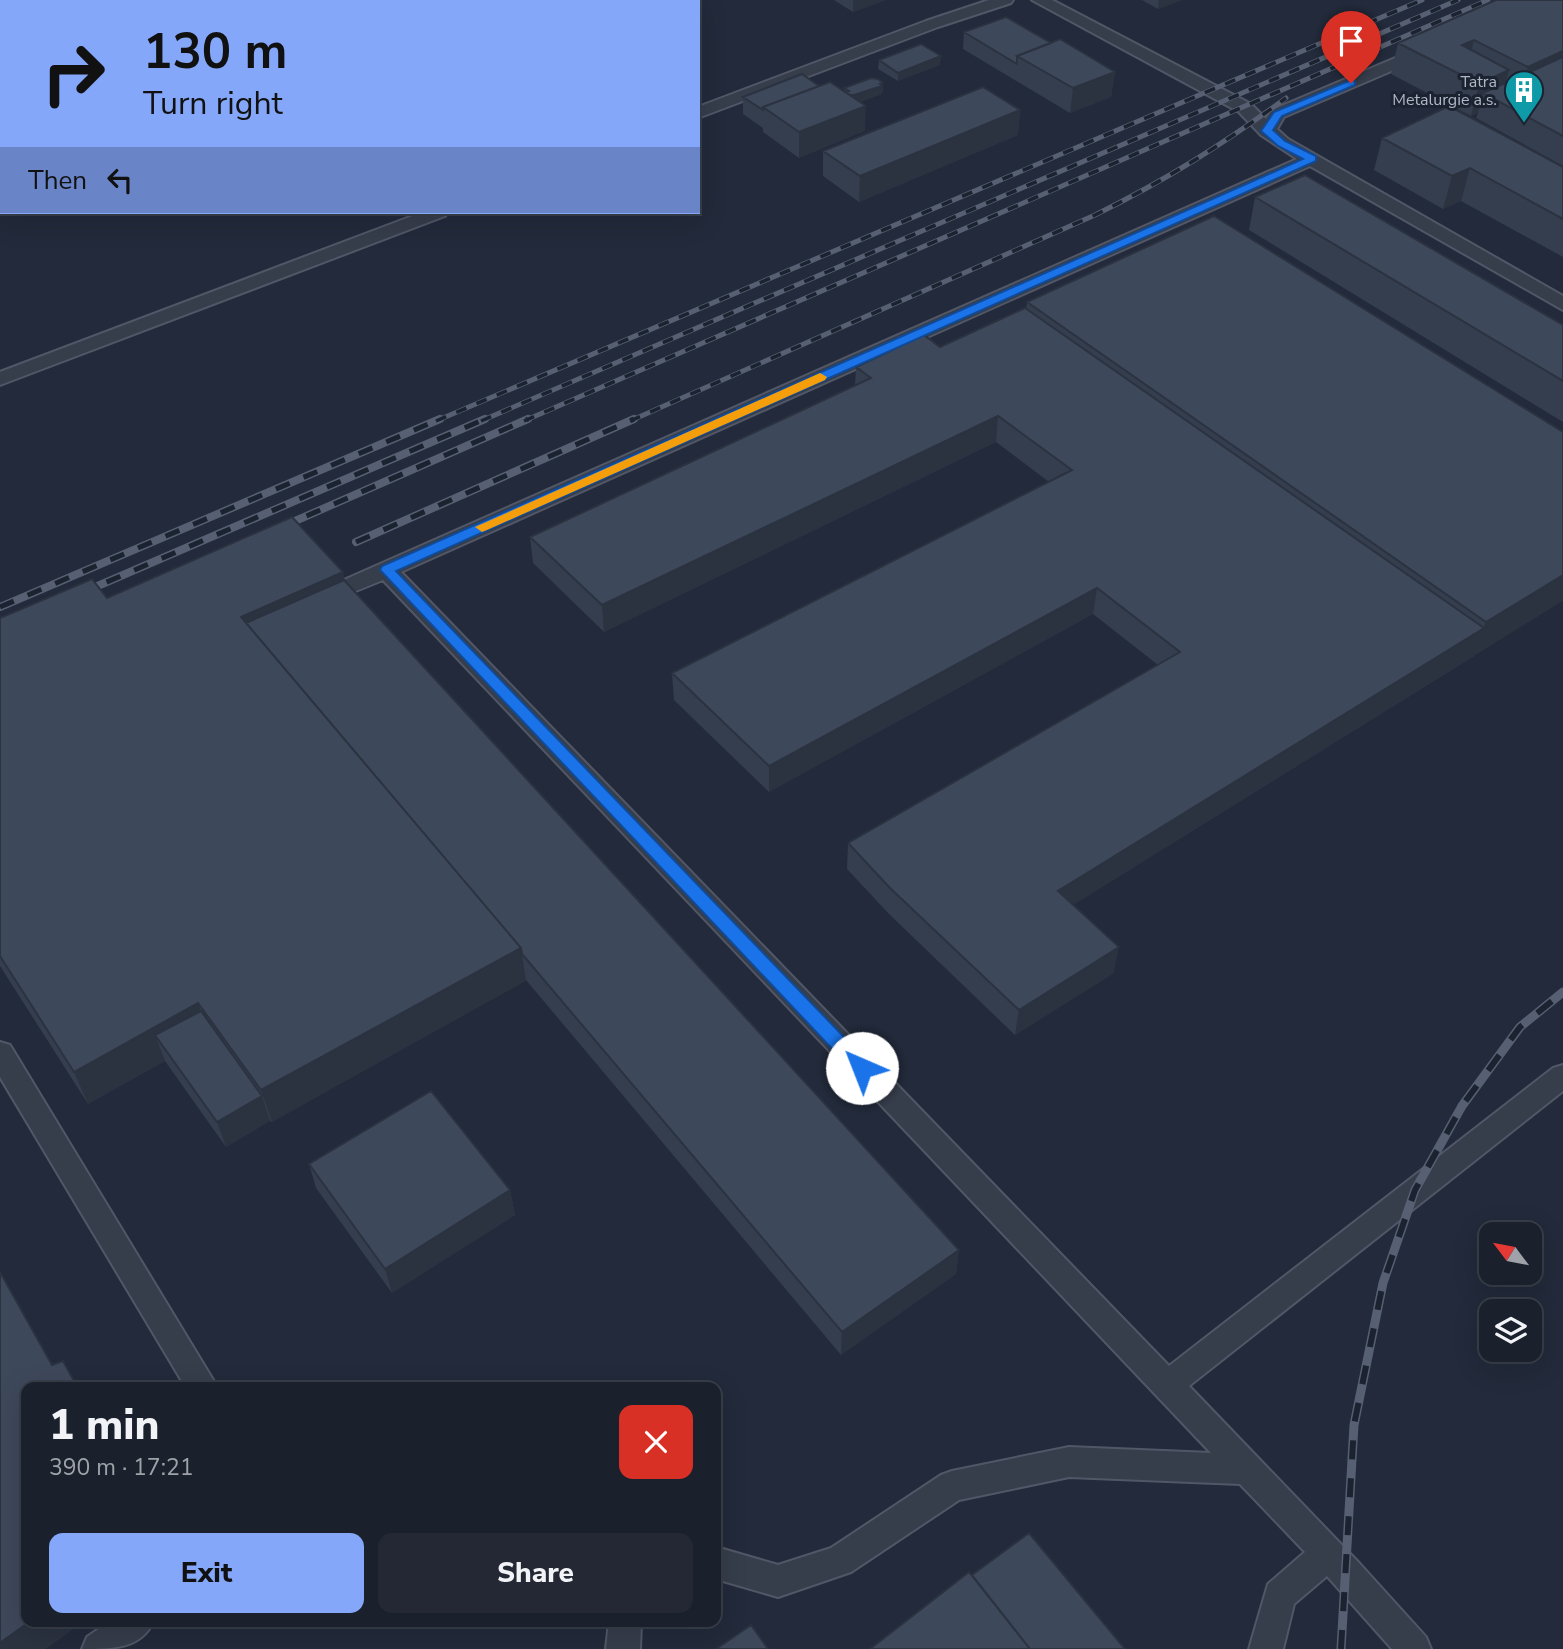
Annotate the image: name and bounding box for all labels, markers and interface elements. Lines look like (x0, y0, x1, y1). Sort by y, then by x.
pin (1321, 11, 1381, 83)
text: 130 m (143, 18, 287, 85)
icon: arrive (1332, 22, 1370, 60)
icon: right (28, 28, 119, 119)
building icon: Tatra Metalurgie a.s. (1503, 69, 1545, 124)
place label: Tatra Metalurgie a.s. (1392, 71, 1497, 111)
text: Turn right (143, 82, 283, 125)
icon: left (101, 161, 139, 199)
text: Then (28, 163, 87, 198)
position arrow (825, 1031, 899, 1105)
north arrow (1479, 1222, 1542, 1284)
map controls (1479, 1222, 1542, 1362)
button: layers (1479, 1299, 1542, 1362)
text: 1 min (49, 1397, 159, 1454)
button: close (619, 1405, 693, 1479)
text: 390 m · 17:21 (49, 1452, 194, 1483)
button: Exit (49, 1533, 364, 1613)
button: Share (378, 1533, 693, 1613)

